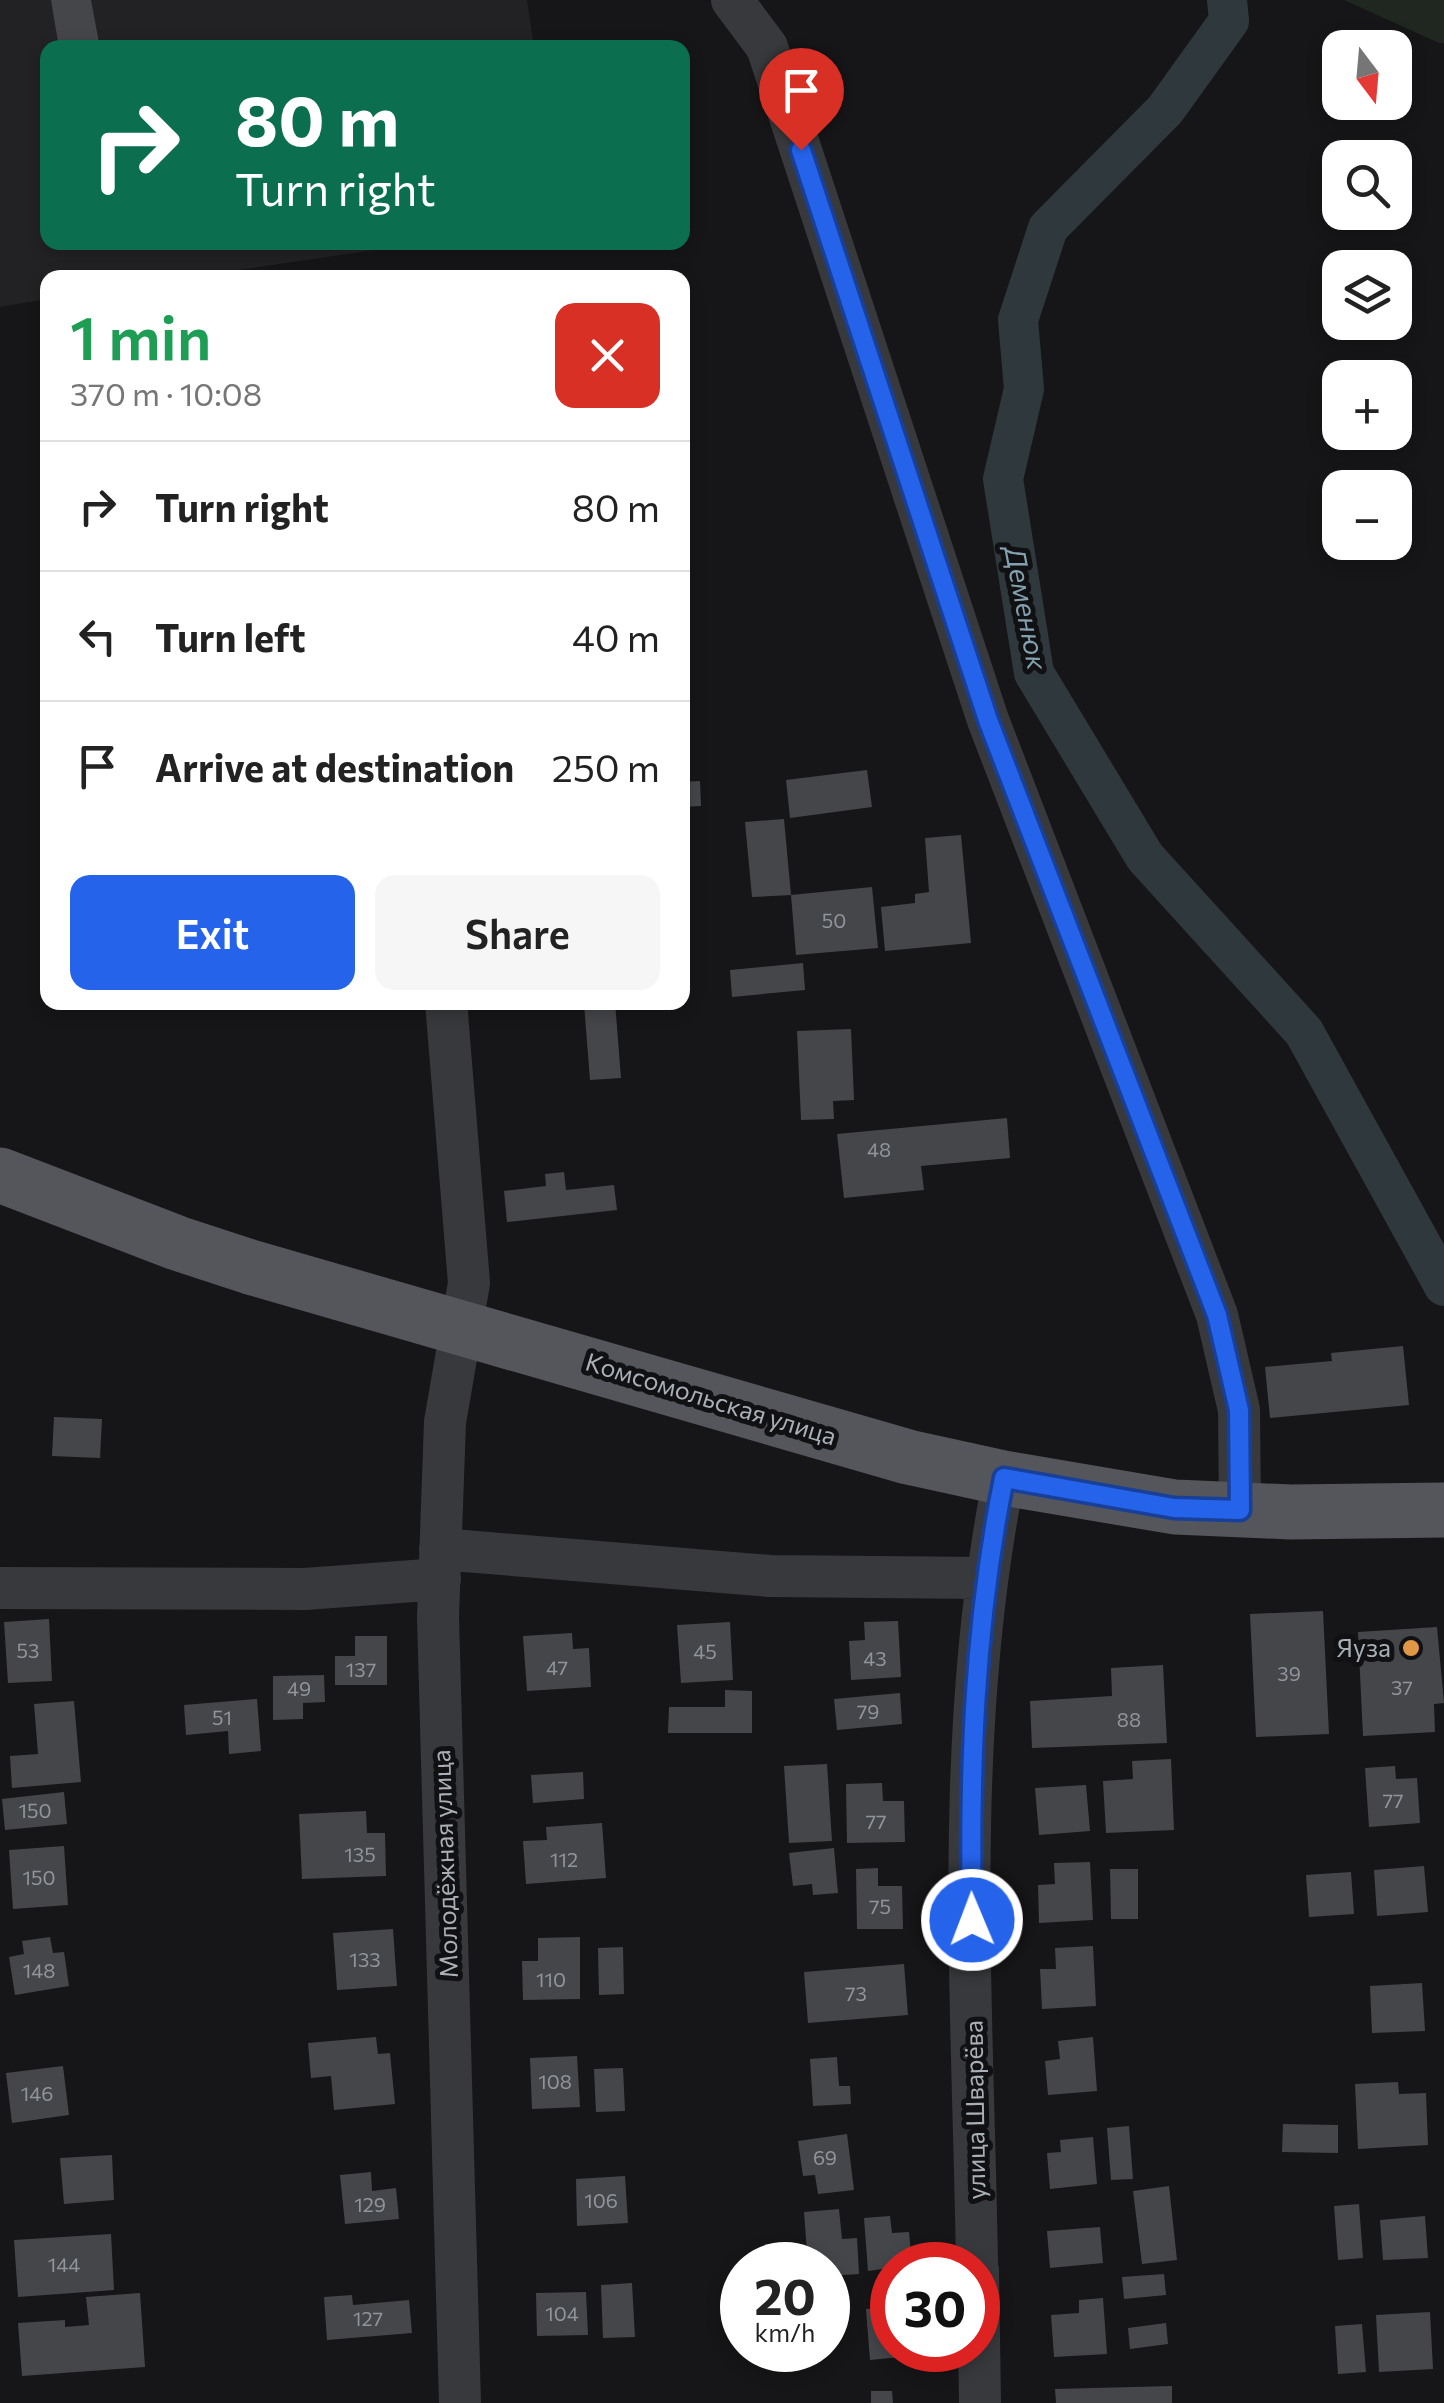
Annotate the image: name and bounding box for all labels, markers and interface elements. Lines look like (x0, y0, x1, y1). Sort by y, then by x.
north arrow (1322, 30, 1412, 120)
map controls (1322, 30, 1412, 560)
pin (759, 48, 844, 151)
icon: arrive (774, 63, 829, 118)
text: 80 m (235, 75, 399, 160)
icon: right (70, 80, 200, 210)
button: search (1322, 140, 1412, 230)
text: Turn right (235, 160, 436, 215)
button: layers (1322, 250, 1412, 340)
text: 1 min (70, 299, 211, 372)
button: close (555, 303, 660, 408)
button: + (1322, 360, 1412, 450)
text: 370 m · 10:08 (70, 373, 262, 413)
button: − (1322, 470, 1412, 560)
icon: right (70, 479, 125, 534)
text: Turn right (155, 483, 329, 530)
text: 80 m (572, 483, 660, 530)
water label: Деменюк (998, 540, 1056, 674)
icon: left (70, 609, 125, 664)
text: Turn left (155, 613, 306, 660)
text: 40 m (572, 613, 660, 660)
icon: arrive (70, 739, 125, 794)
text: Arrive at destination (155, 743, 514, 790)
text: 250 m (552, 743, 660, 790)
button: Exit (70, 875, 355, 990)
button: Share (375, 875, 660, 990)
house number: 50 (822, 908, 846, 932)
house number: 48 (867, 1137, 891, 1161)
street label: Комсомольская улица (582, 1346, 840, 1450)
place label: Яуза (1336, 1632, 1391, 1662)
marker: Яуза (1400, 1637, 1422, 1659)
house number: 53 (17, 1638, 39, 1662)
house number: 45 (693, 1639, 717, 1663)
house number: 43 (863, 1646, 887, 1670)
house number: 47 (546, 1655, 568, 1679)
house number: 137 (346, 1657, 376, 1681)
house number: 39 (1277, 1661, 1301, 1685)
house number: 37 (1391, 1675, 1413, 1699)
house number: 49 (287, 1676, 311, 1700)
house number: 79 (857, 1699, 879, 1723)
house number: 51 (212, 1705, 232, 1729)
house number: 88 (1117, 1707, 1141, 1731)
street label: Молодёжная улица (425, 1749, 463, 1979)
house number: 77 (1382, 1788, 1404, 1812)
house number: 150 (18, 1798, 52, 1822)
house number: 77 (865, 1809, 887, 1833)
house number: 135 (344, 1842, 376, 1866)
house number: 112 (550, 1847, 578, 1871)
house number: 150 (22, 1865, 56, 1889)
position arrow (920, 1868, 1024, 1972)
house number: 75 (869, 1894, 891, 1918)
house number: 133 (349, 1947, 381, 1971)
house number: 148 (23, 1958, 55, 1982)
house number: 110 (536, 1967, 566, 1991)
house number: 73 (845, 1981, 867, 2005)
street label: улица Шварёва (957, 2020, 991, 2200)
house number: 108 (538, 2069, 572, 2093)
house number: 146 (21, 2081, 53, 2105)
house number: 69 (813, 2145, 837, 2169)
house number: 106 (584, 2188, 618, 2212)
house number: 129 (354, 2192, 386, 2216)
speed limit sign: 30 (870, 2242, 1000, 2372)
house number: 144 (48, 2252, 80, 2276)
text: 20 (754, 2264, 816, 2325)
house number: 104 (545, 2301, 579, 2325)
house number: 127 (353, 2306, 383, 2330)
text: km/h (755, 2317, 815, 2347)

